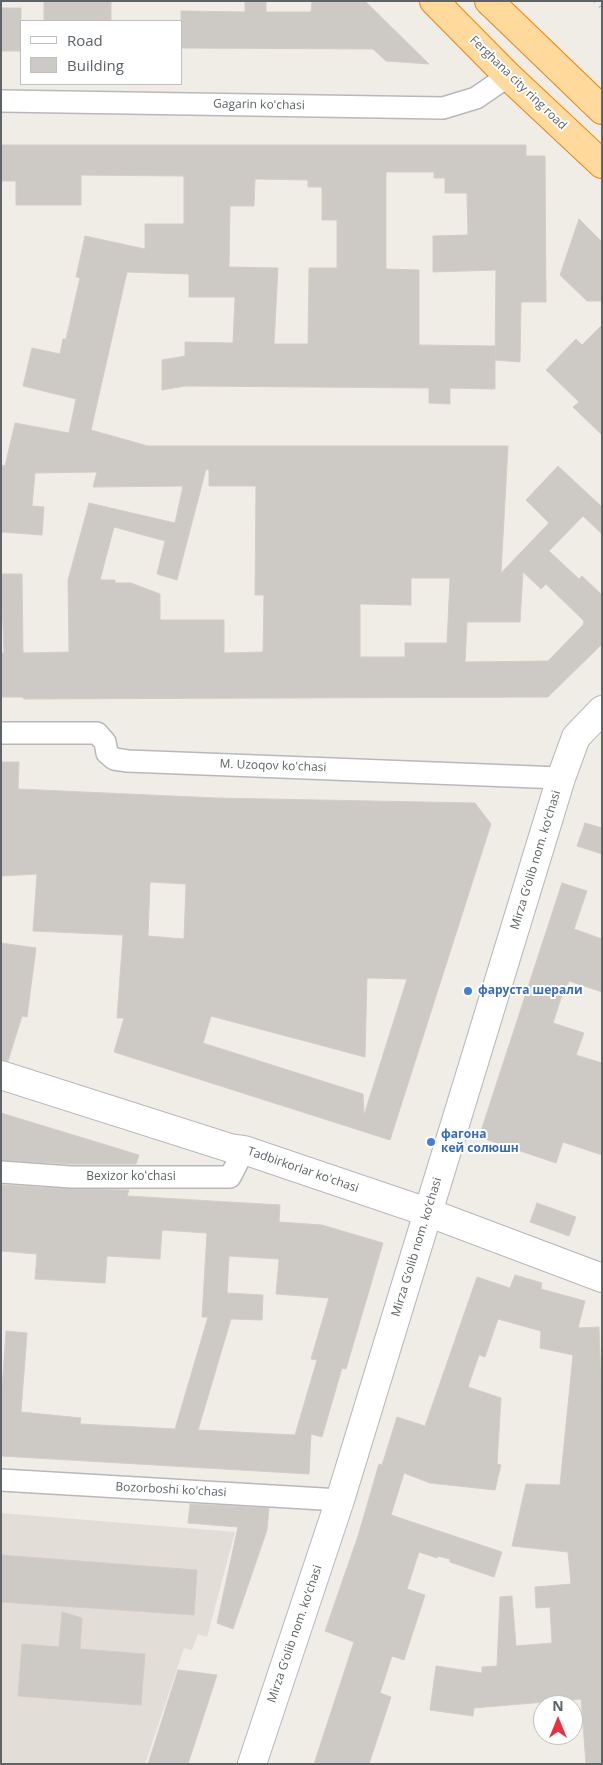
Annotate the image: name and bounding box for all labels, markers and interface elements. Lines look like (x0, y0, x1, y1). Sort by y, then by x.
legend (20, 20, 182, 85)
text: Road (67, 30, 103, 50)
street label: Ferghana city ring road (467, 33, 569, 133)
text: Building (67, 55, 124, 75)
street label: Gagarin koʻchasi (213, 97, 305, 113)
street label: M. Uzoqov koʻchasi (219, 757, 327, 775)
street label: Mirza G‘olib nom. ko‘chasi (508, 789, 564, 931)
place label: фаруста шерали (478, 984, 583, 998)
marker: фаруста шерали (462, 985, 474, 997)
place label: фагона кей солюшн (441, 1128, 519, 1156)
marker: фагона кей солюшн (425, 1136, 437, 1148)
street label: Tadbirkorlar ko'chasi (245, 1144, 361, 1196)
street label: Bexizor koʻchasi (86, 1170, 176, 1184)
street label: Mirza G‘olib nom. ko‘chasi (389, 1176, 445, 1318)
street label: Bozorboshi ko'chasi (115, 1480, 227, 1500)
street label: Mirza G‘olib nom. ko‘chasi (265, 1563, 325, 1705)
north arrow (533, 1695, 583, 1745)
text: N (552, 1696, 564, 1715)

